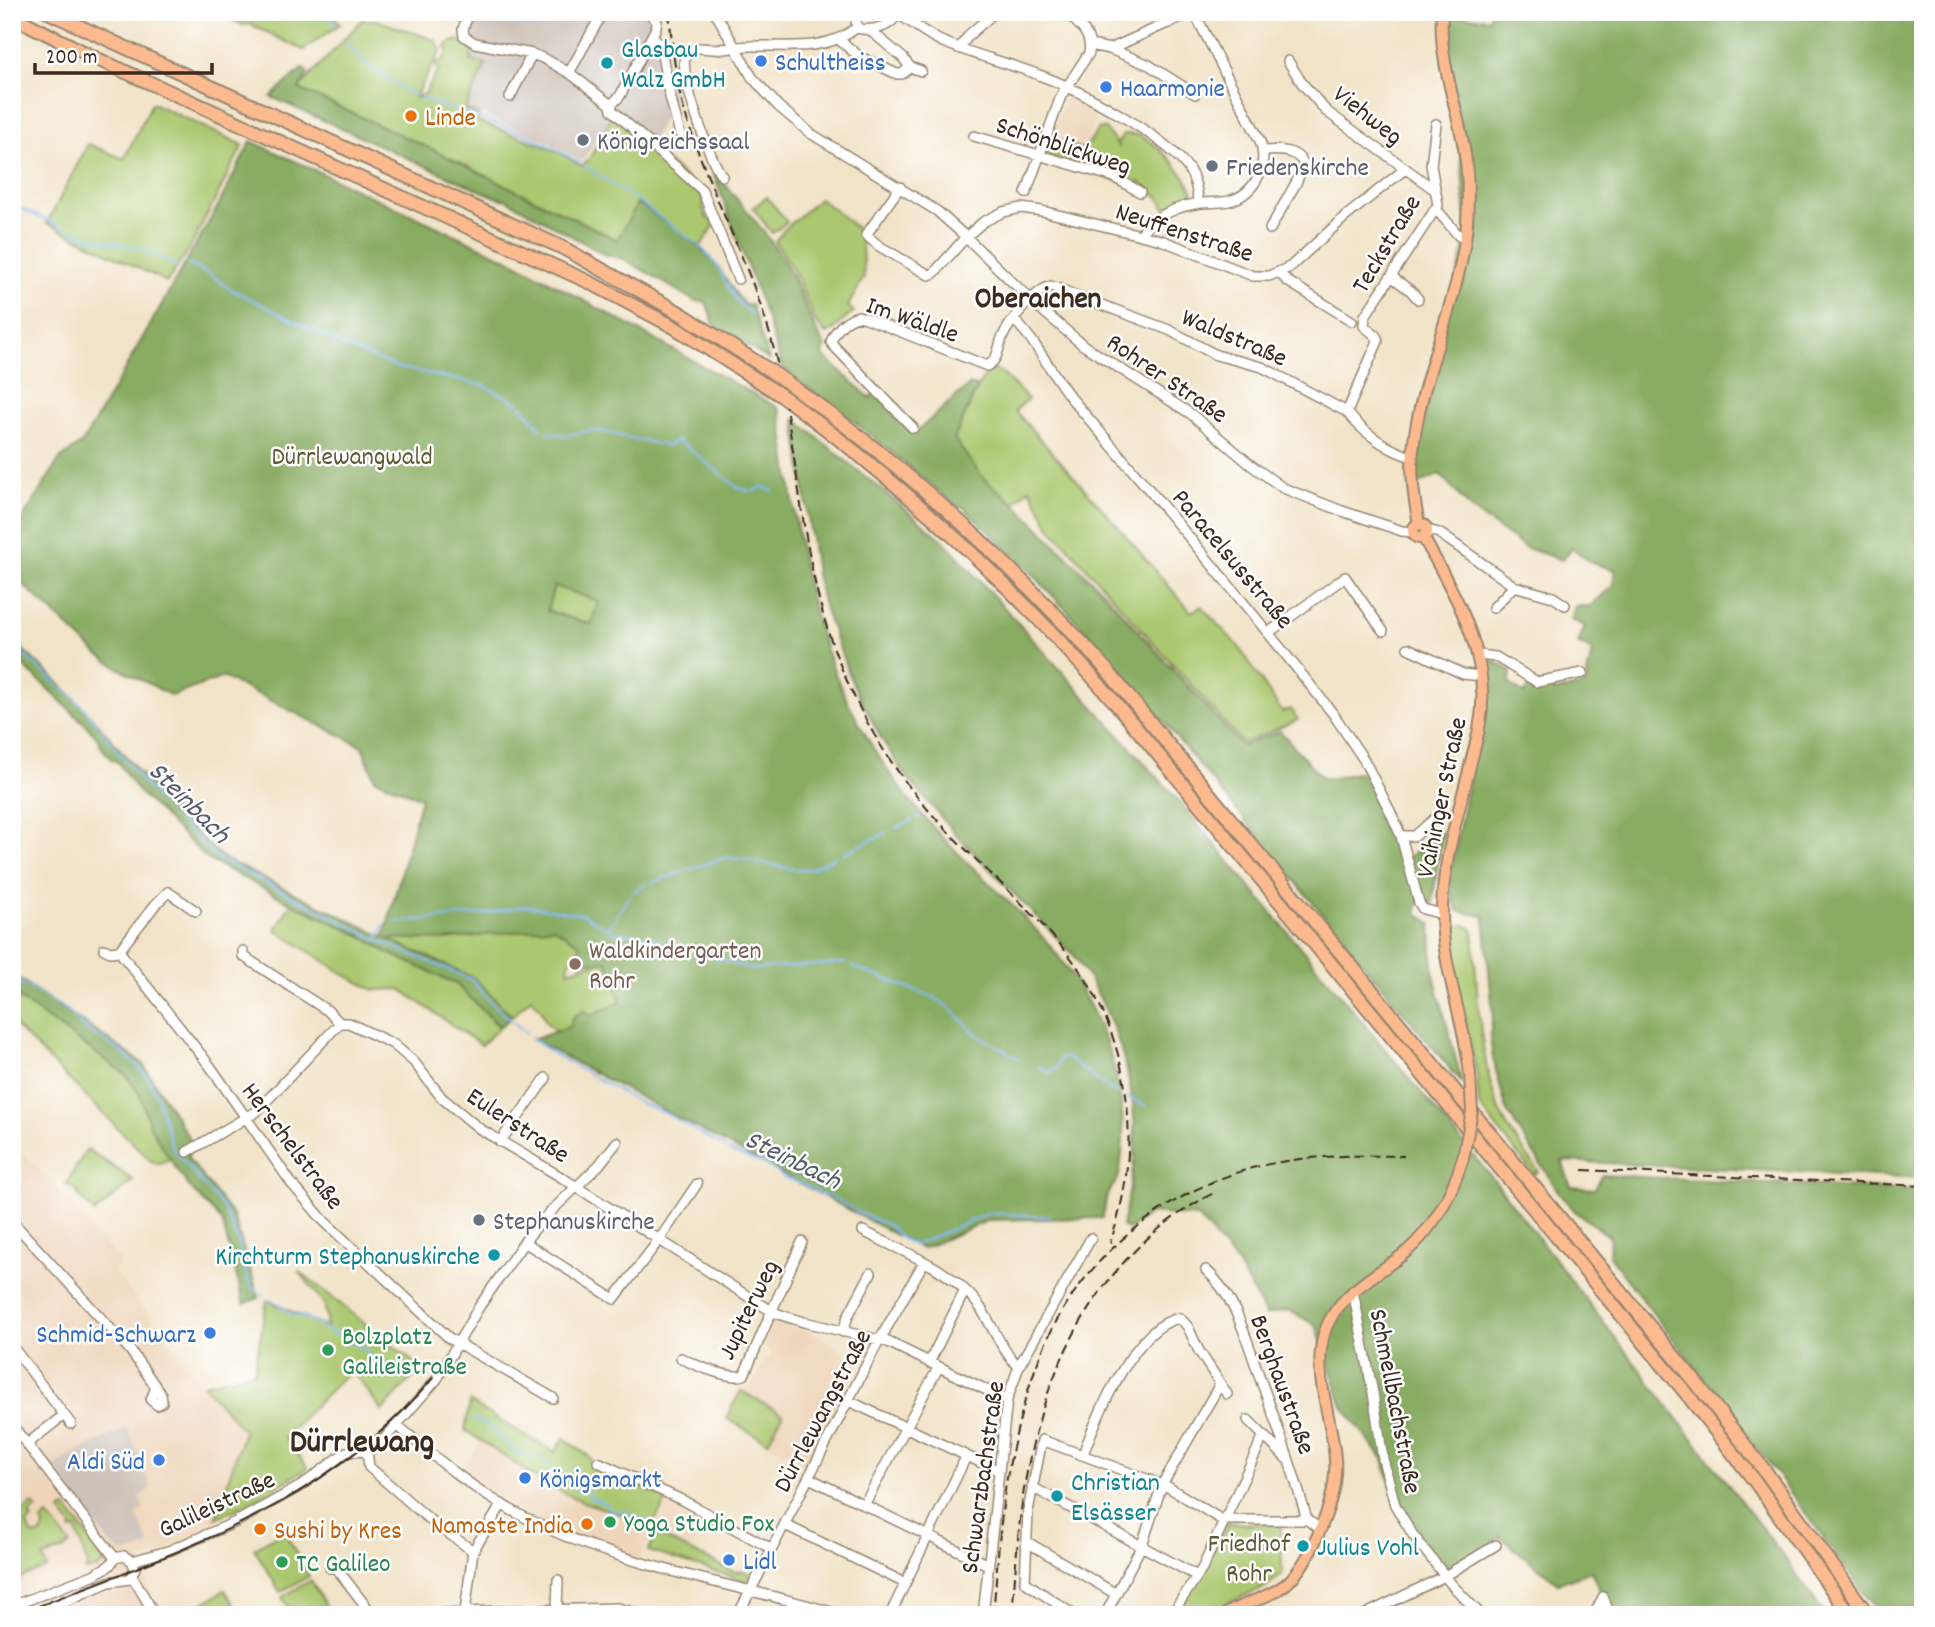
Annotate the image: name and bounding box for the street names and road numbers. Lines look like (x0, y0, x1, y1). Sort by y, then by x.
street label: Viehweg (1324, 77, 1410, 156)
street label: Schönblickweg (990, 108, 1135, 187)
street label: Teckstraße (1344, 189, 1432, 301)
street label: Neuffenstraße (1110, 195, 1258, 274)
street label: Im Wäldle (861, 288, 963, 354)
street label: Waldstraße (1175, 300, 1292, 378)
street label: Rohrer Straße (1098, 326, 1234, 434)
street label: Paracelsusstraße (1161, 482, 1301, 638)
street label: Vaihinger Straße (1408, 714, 1478, 881)
street label: Herschelstraße (231, 1075, 352, 1219)
street label: Eulerstraße (458, 1080, 576, 1174)
street label: Jupiterweg (710, 1254, 790, 1367)
street label: Schmellbachstraße (1358, 1306, 1430, 1497)
street label: Berghaustraße (1238, 1310, 1323, 1460)
street label: Dürrlewangstraße (765, 1323, 883, 1500)
street label: Schwarzbachstraße (953, 1379, 1016, 1576)
street label: Galileistraße (153, 1463, 282, 1549)

